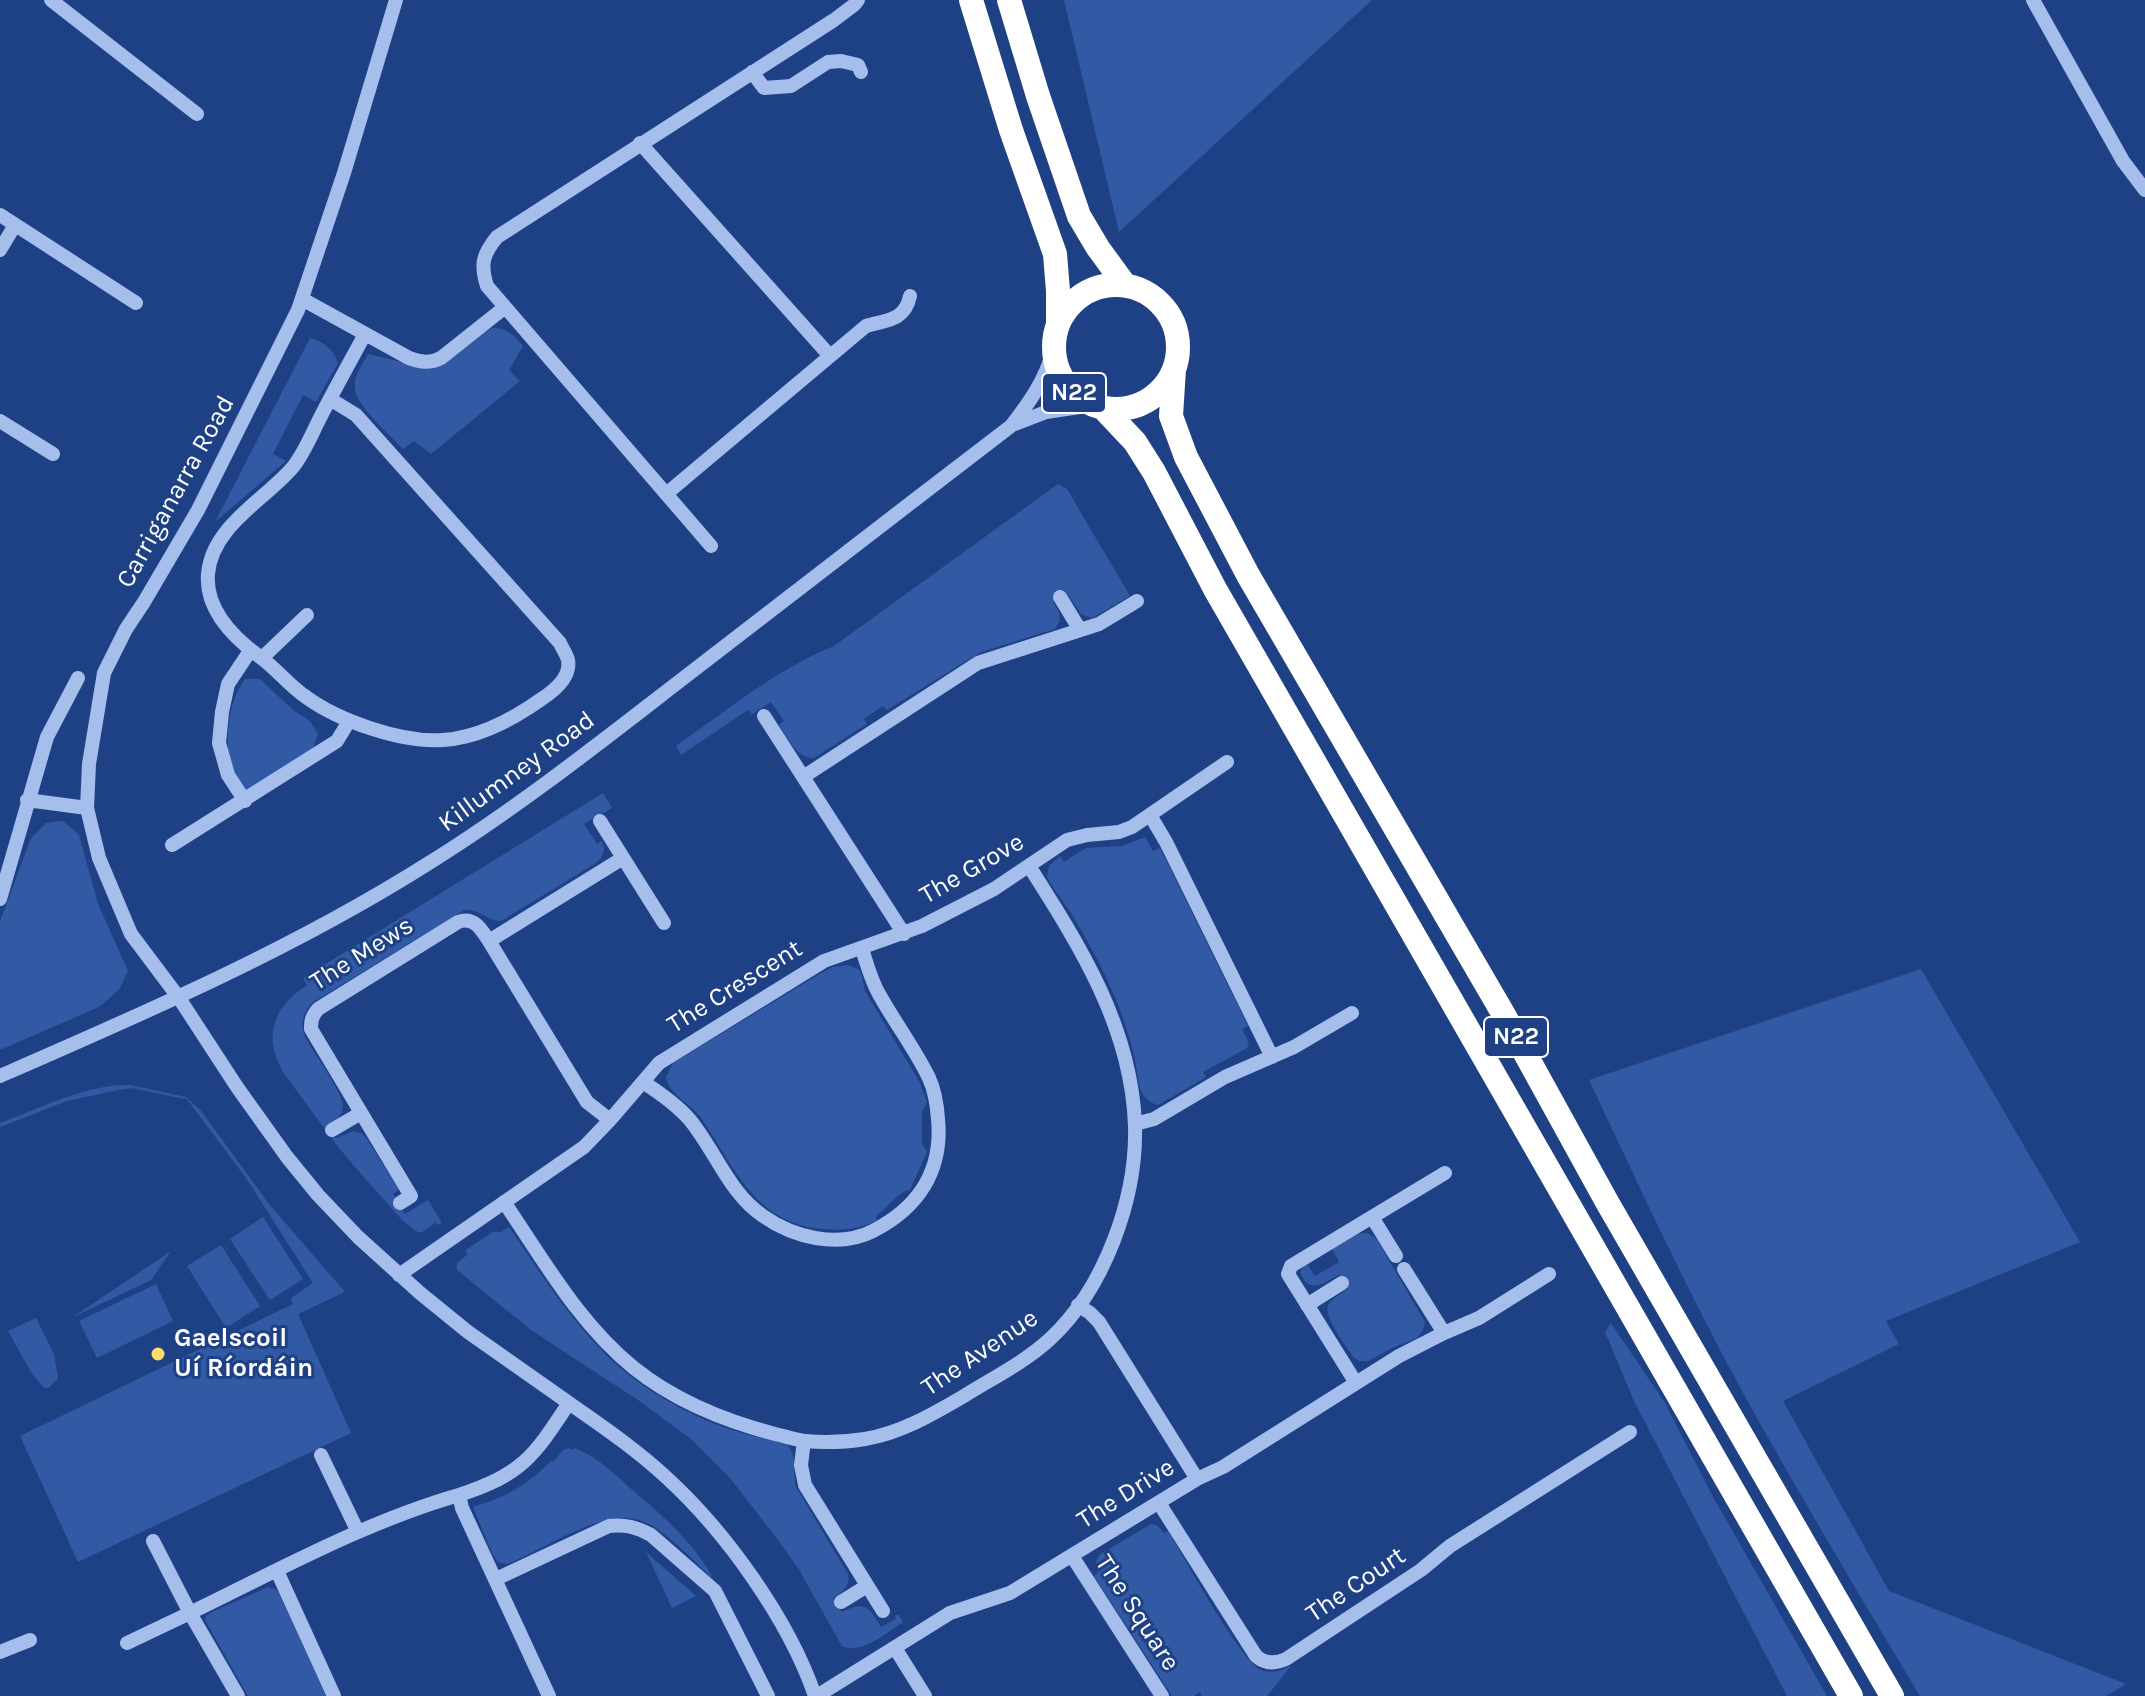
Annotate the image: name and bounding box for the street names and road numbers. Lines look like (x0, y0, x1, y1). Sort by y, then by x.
road number: N22 (1042, 373, 1106, 413)
street label: Carriganarra Road (110, 390, 242, 594)
street label: Killumney Road (433, 705, 601, 839)
street label: The Grove (914, 827, 1030, 911)
street label: The Mews (305, 910, 419, 998)
street label: The Crescent (662, 933, 808, 1041)
road number: N22 (1484, 1017, 1548, 1057)
street label: The Avenue (916, 1303, 1044, 1403)
street label: The Drive (1072, 1452, 1180, 1536)
street label: The Court (1300, 1540, 1412, 1630)
street label: The Square (1088, 1549, 1186, 1677)

